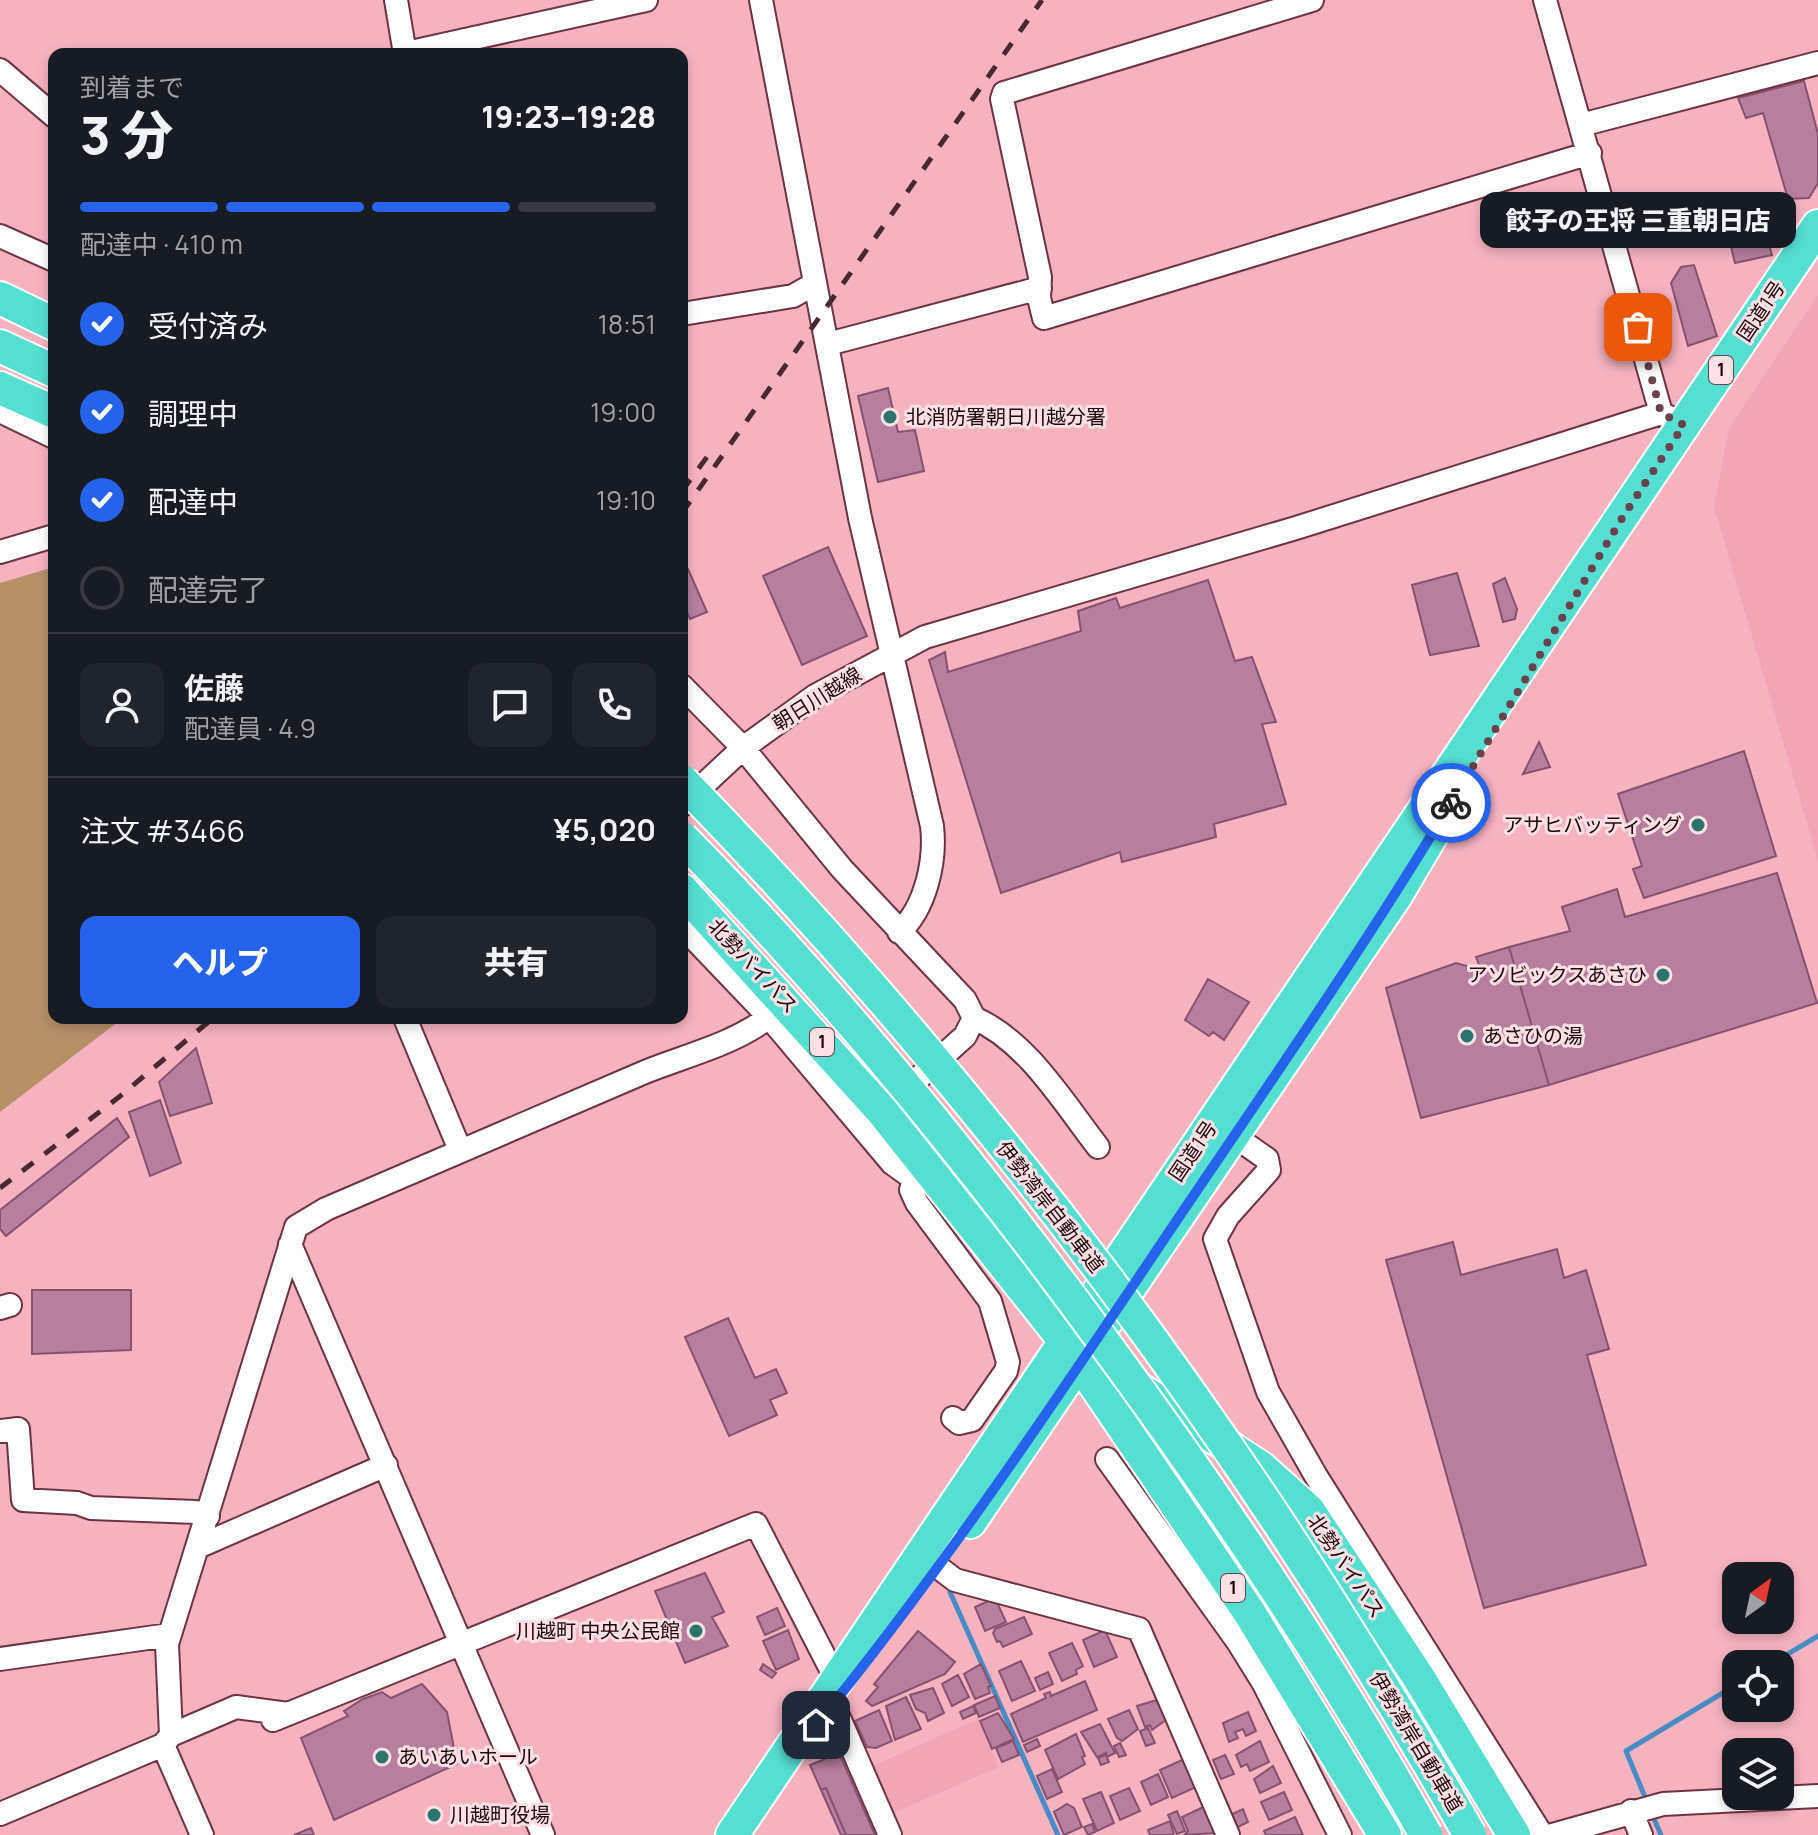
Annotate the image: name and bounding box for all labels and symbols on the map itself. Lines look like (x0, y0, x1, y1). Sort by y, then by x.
callout: 餃子の王将 三重朝日店 (1480, 191, 1796, 247)
street label: 国道1号 (1730, 275, 1791, 346)
pin (1604, 293, 1672, 361)
road number: 1 (1709, 356, 1733, 384)
place label: 北消防署朝日川越分署 (906, 403, 1106, 430)
marker: 北消防署朝日川越分署 (881, 408, 899, 426)
street label: 朝日川越線 (767, 661, 866, 737)
courier (1411, 763, 1491, 843)
place label: アサヒバッティング (1503, 811, 1682, 838)
marker: アサヒバッティング (1689, 816, 1707, 834)
street label: 北勢バイパス (703, 913, 804, 1019)
place label: アソビックスあさひ (1468, 961, 1647, 988)
marker: アソビックスあさひ (1654, 966, 1672, 984)
place label: あさひの湯 (1483, 1022, 1583, 1049)
marker: あさひの湯 (1458, 1027, 1476, 1045)
road number: 1 (810, 1028, 834, 1056)
street label: 国道1号 (1162, 1115, 1223, 1186)
street label: 伊勢湾岸自動車道 (991, 1135, 1110, 1278)
street label: 北勢バイパス (1302, 1509, 1391, 1623)
north arrow (1722, 1562, 1794, 1634)
road number: 1 (1221, 1574, 1245, 1602)
place label: 川越町 中央公民館 (516, 1617, 680, 1644)
marker: 川越町 中央公民館 (687, 1622, 705, 1640)
street label: 伊勢湾岸自動車道 (1364, 1666, 1469, 1817)
pin (782, 1691, 850, 1759)
place label: あいあいホール (398, 1743, 538, 1770)
marker: あいあいホール (373, 1748, 391, 1766)
place label: 川越町役場 (450, 1801, 550, 1828)
marker: 川越町役場 (425, 1806, 443, 1824)

